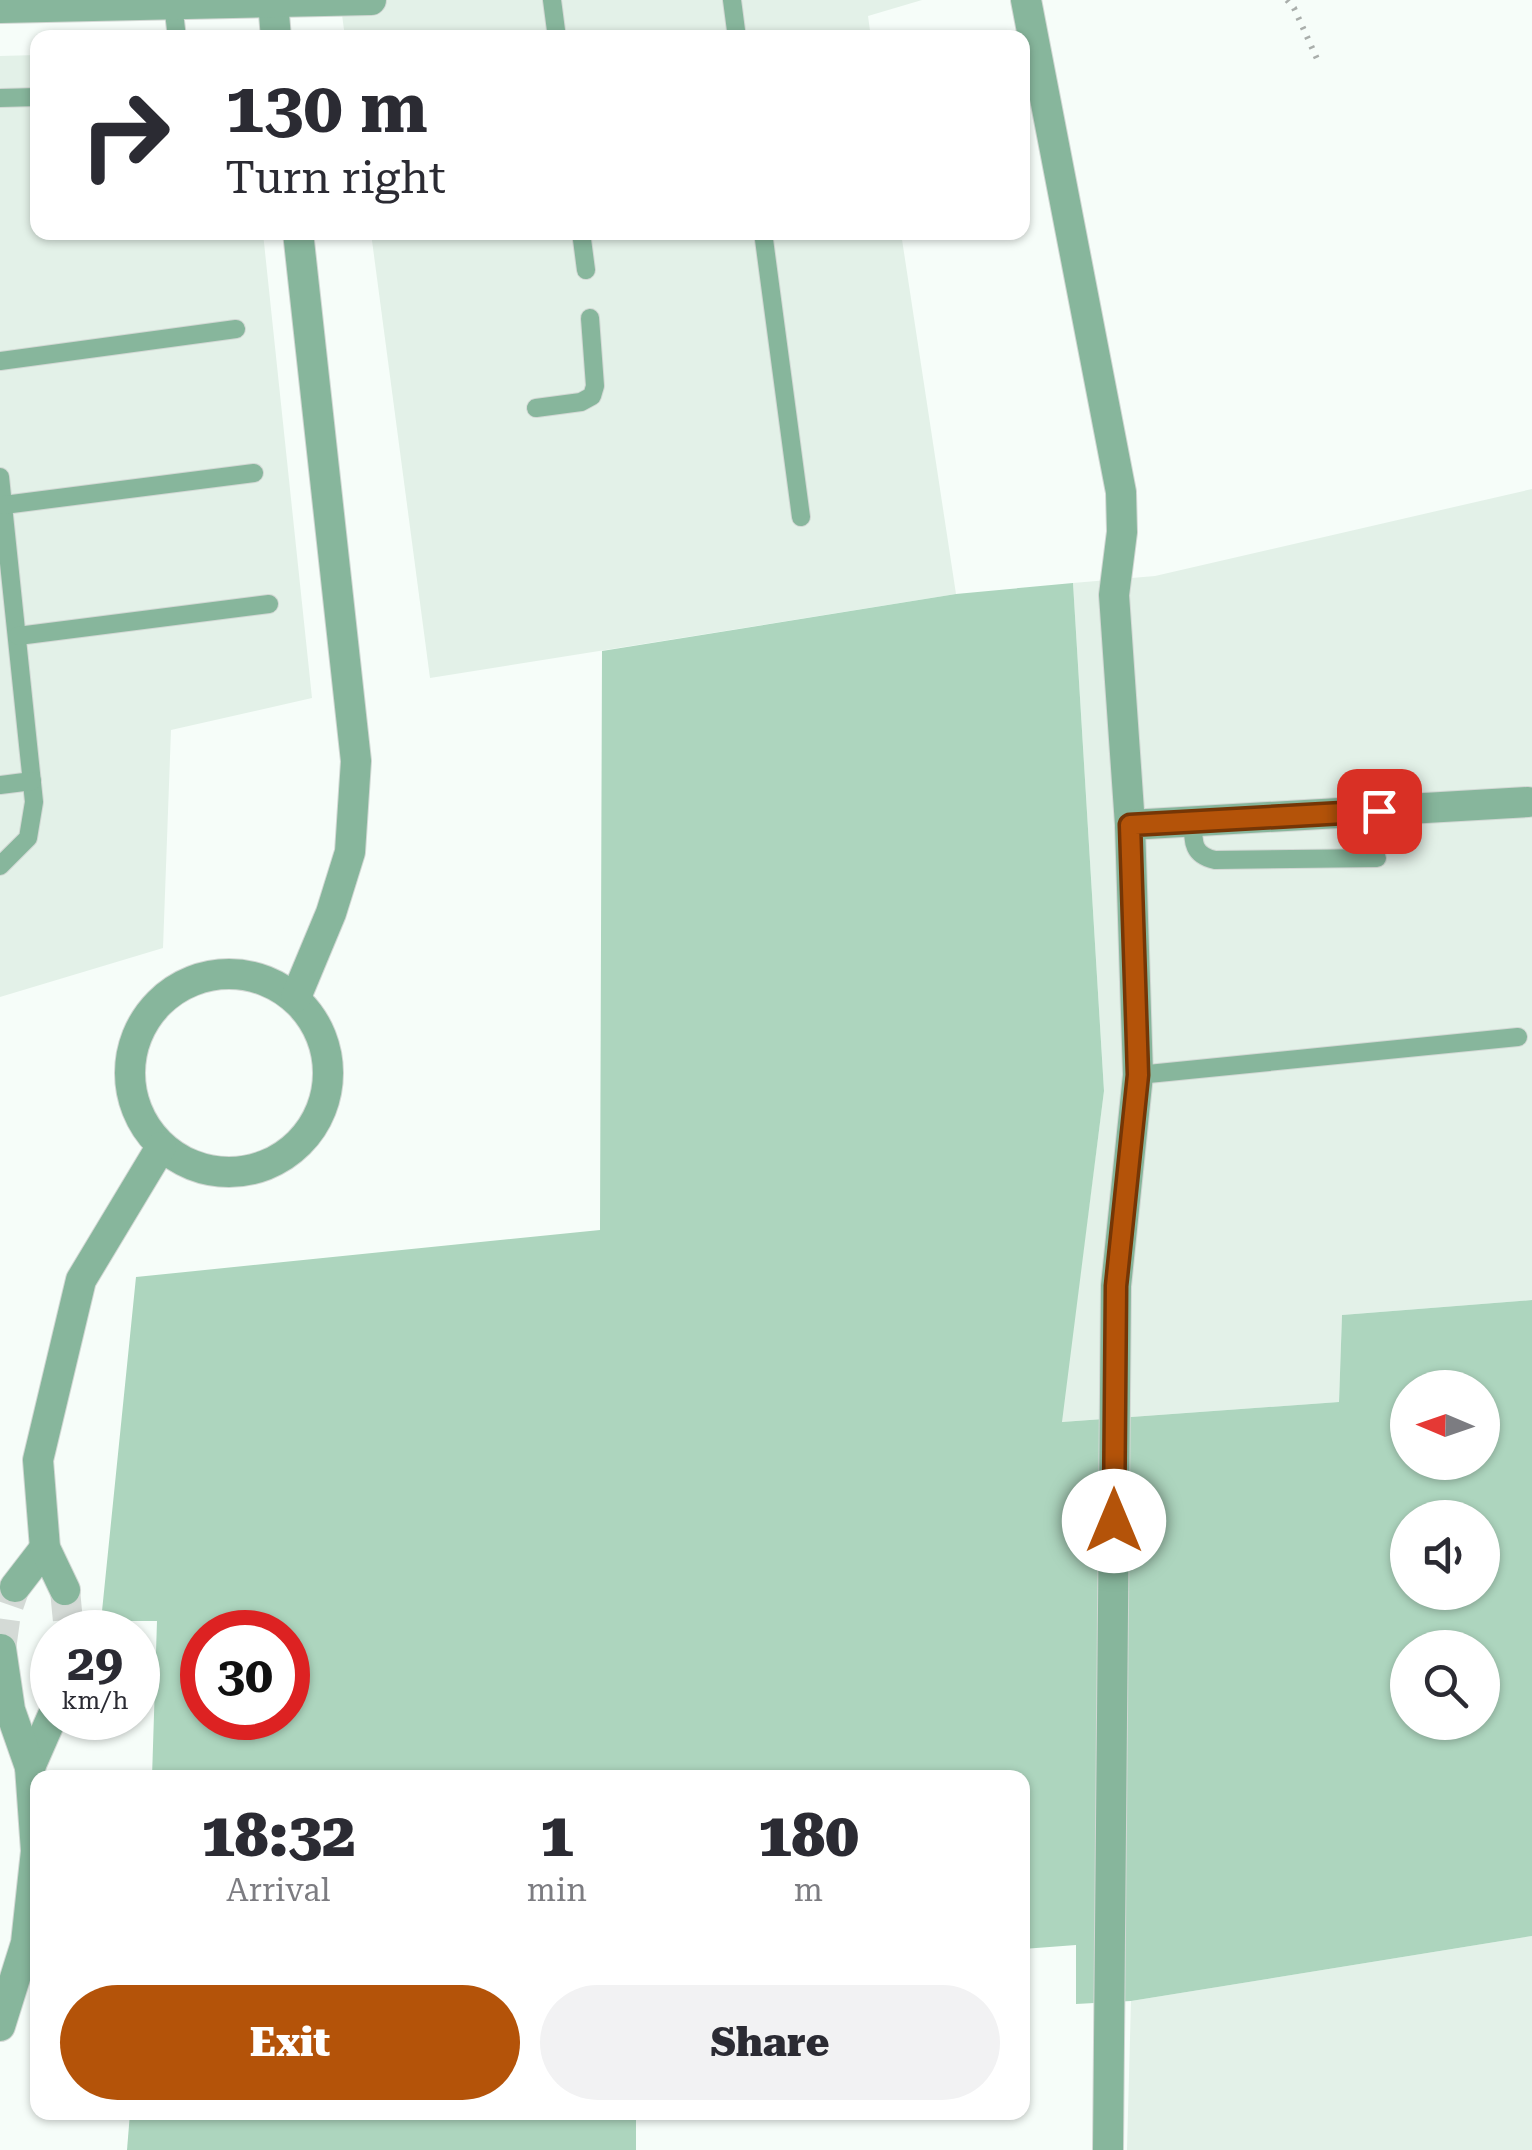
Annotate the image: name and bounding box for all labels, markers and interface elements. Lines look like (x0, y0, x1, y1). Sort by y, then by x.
text: 130 m (225, 67, 428, 149)
icon: right (60, 70, 190, 200)
text: Turn right (225, 151, 446, 204)
pin (1337, 769, 1422, 854)
icon: arrive (1352, 784, 1407, 839)
north arrow (1390, 1370, 1500, 1480)
map controls (1390, 1370, 1500, 1740)
position arrow (1062, 1469, 1166, 1573)
button: sound (1390, 1500, 1500, 1610)
speed limit sign: 30 (180, 1610, 310, 1740)
button: search (1390, 1630, 1500, 1740)
text: 29 (67, 1634, 123, 1692)
text: km/h (62, 1686, 128, 1715)
text: 18:32 (201, 1800, 356, 1871)
text: 1 (540, 1800, 574, 1871)
text: 180 (758, 1800, 859, 1871)
text: Arrival (226, 1871, 330, 1909)
text: min (527, 1871, 587, 1909)
text: m (794, 1871, 823, 1909)
button: Exit (60, 1985, 520, 2100)
button: Share (540, 1985, 1000, 2100)

